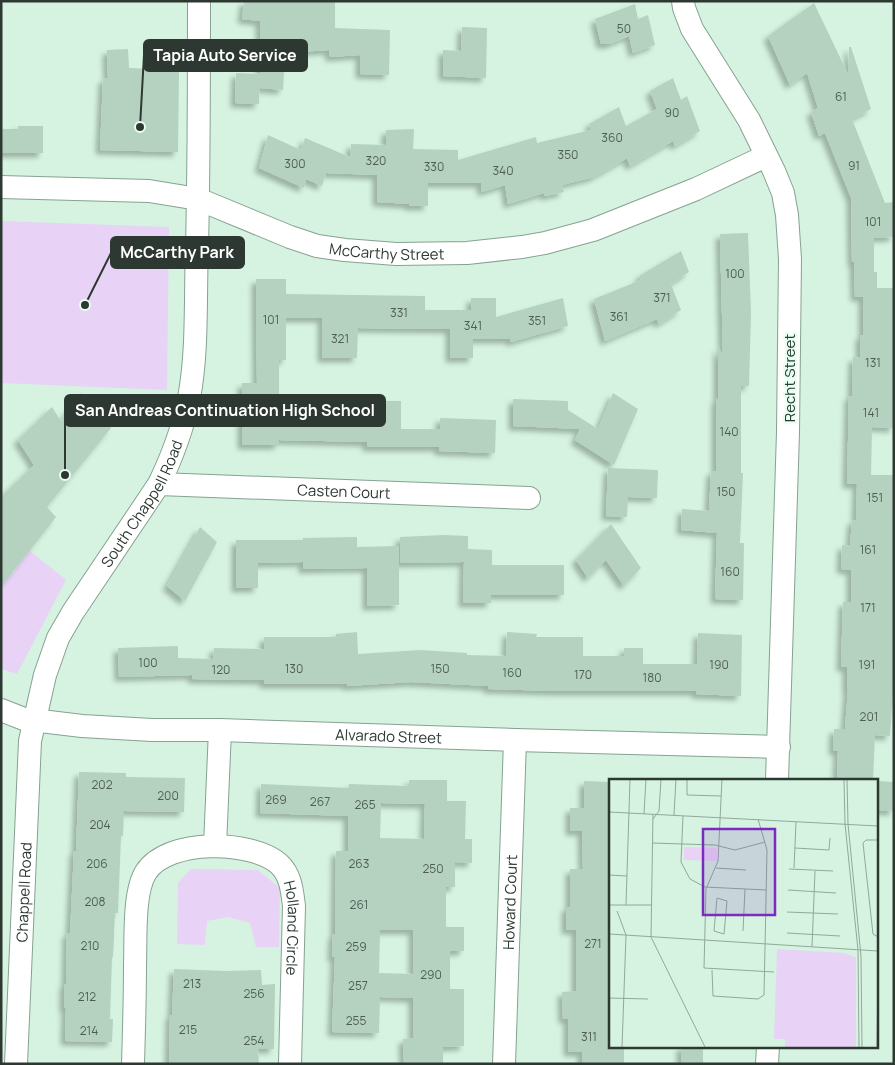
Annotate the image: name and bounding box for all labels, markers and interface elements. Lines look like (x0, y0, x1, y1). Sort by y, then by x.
house number: 50 (617, 20, 631, 37)
callout: Tapia Auto Service (144, 40, 307, 71)
text: Tapia Auto Service (153, 44, 297, 66)
house number: 61 (835, 88, 847, 105)
house number: 90 (665, 104, 679, 121)
house number: 360 (601, 129, 623, 146)
house number: 350 (558, 146, 578, 163)
house number: 320 (366, 152, 386, 169)
house number: 300 (284, 155, 306, 172)
house number: 91 (848, 157, 860, 174)
house number: 330 (424, 158, 444, 175)
house number: 340 (492, 162, 514, 179)
house number: 101 (865, 213, 881, 230)
callout: McCarthy Park (111, 237, 244, 268)
street label: McCarthy Street (328, 237, 445, 265)
text: McCarthy Park (120, 241, 234, 263)
house number: 100 (725, 265, 745, 282)
house number: 371 (653, 289, 671, 306)
house number: 331 (390, 304, 408, 321)
house number: 361 (610, 308, 628, 325)
house number: 101 (263, 311, 279, 328)
house number: 351 (528, 312, 546, 329)
house number: 341 (464, 317, 482, 334)
house number: 321 (331, 330, 349, 347)
street label: Recht Street (779, 334, 800, 422)
house number: 131 (865, 354, 881, 371)
callout: San Andreas Continuation High School (65, 395, 385, 426)
text: San Andreas Continuation High School (75, 399, 375, 421)
house number: 141 (863, 404, 879, 421)
house number: 140 (719, 423, 739, 440)
street label: South Chappell Road (96, 437, 187, 571)
street label: Casten Court (297, 479, 391, 503)
house number: 150 (717, 483, 735, 500)
house number: 151 (867, 489, 883, 506)
house number: 161 (860, 541, 876, 558)
house number: 160 (720, 563, 740, 580)
house number: 171 (860, 599, 876, 616)
house number: 100 (138, 654, 158, 671)
house number: 190 (709, 656, 729, 673)
house number: 191 (859, 656, 875, 673)
house number: 130 (285, 660, 303, 677)
house number: 150 (431, 660, 449, 677)
house number: 120 (212, 661, 230, 678)
house number: 160 (502, 664, 522, 681)
house number: 170 (574, 666, 592, 683)
house number: 180 (643, 669, 661, 686)
house number: 201 (860, 708, 878, 725)
street label: Alvarado Street (335, 723, 442, 748)
house number: 202 (91, 776, 113, 793)
inset map (609, 779, 878, 1048)
house number: 200 (157, 787, 179, 804)
house number: 269 (265, 791, 287, 808)
house number: 267 (310, 793, 330, 810)
house number: 265 (354, 796, 376, 813)
house number: 204 (89, 816, 111, 833)
street label: Chappell Road (11, 842, 36, 943)
street label: Howard Court (497, 854, 522, 950)
house number: 206 (86, 855, 108, 872)
house number: 263 (349, 855, 369, 872)
house number: 250 (422, 860, 444, 877)
street label: Holland Circle (279, 878, 304, 976)
house number: 208 (84, 893, 106, 910)
house number: 261 (350, 896, 368, 913)
house number: 271 (584, 935, 602, 952)
house number: 210 (81, 937, 99, 954)
house number: 259 (345, 938, 367, 955)
house number: 290 (420, 966, 442, 983)
house number: 213 (183, 975, 201, 992)
house number: 257 (348, 977, 368, 994)
house number: 256 (243, 985, 265, 1002)
house number: 212 (78, 988, 96, 1005)
house number: 255 (346, 1012, 366, 1029)
house number: 215 (179, 1021, 197, 1038)
house number: 214 (80, 1022, 98, 1039)
house number: 311 (581, 1028, 597, 1045)
house number: 254 (244, 1032, 264, 1049)

